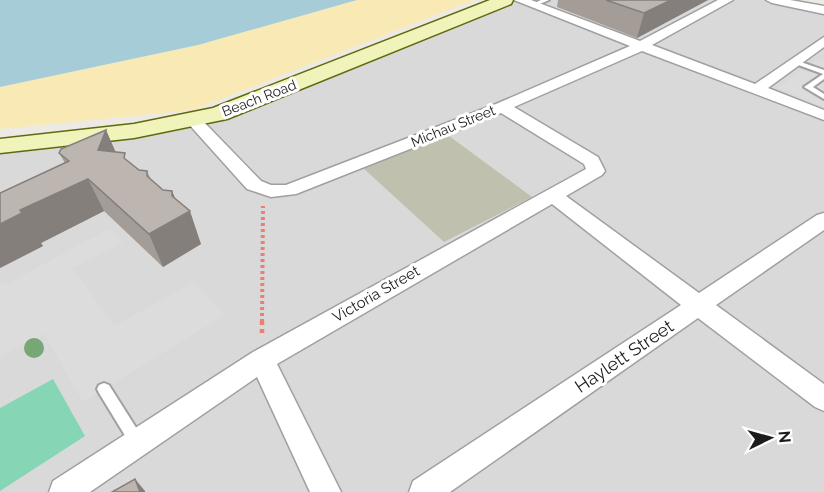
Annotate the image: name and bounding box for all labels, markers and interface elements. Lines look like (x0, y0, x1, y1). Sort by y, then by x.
street label: Beach Road (220, 77, 298, 119)
street label: Michau Street (409, 102, 498, 150)
street label: Victoria Street (329, 262, 423, 326)
street label: Haylett Street (571, 315, 677, 397)
north arrow (740, 408, 800, 468)
text: N (774, 430, 794, 444)

